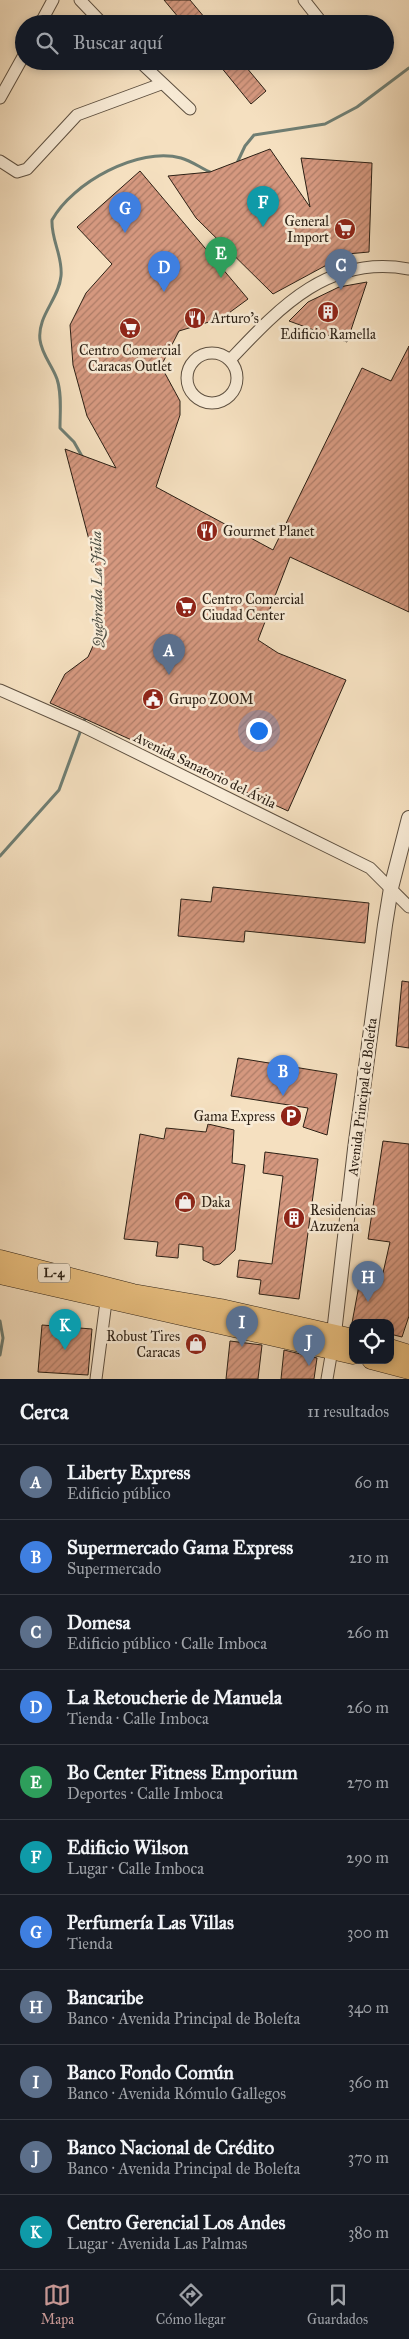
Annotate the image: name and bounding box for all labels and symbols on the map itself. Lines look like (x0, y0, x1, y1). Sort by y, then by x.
pin: F (247, 186, 279, 227)
pin: G (109, 192, 141, 233)
place label: General Import (285, 213, 329, 246)
supermarket icon: General Import (333, 217, 357, 241)
pin: E (205, 237, 237, 278)
pin: C (325, 249, 357, 290)
pin: D (148, 251, 180, 292)
building icon: Edificio Ramella (316, 300, 340, 324)
restaurant icon: Arturo's (183, 306, 207, 330)
place label: Arturo's (210, 310, 259, 327)
supermarket icon: Centro Comercial Caracas Outlet (118, 316, 142, 340)
place label: Edificio Ramella (280, 326, 376, 343)
place label: Centro Comercial Caracas Outlet (79, 342, 181, 375)
restaurant icon: Gourmet Planet (195, 519, 219, 543)
place label: Gourmet Planet (223, 523, 315, 540)
water label: Quebrada La Julia (87, 531, 107, 648)
place label: Centro Comercial Ciudad Center (202, 591, 304, 624)
supermarket icon: Centro Comercial Ciudad Center (174, 595, 198, 619)
pin: A (153, 634, 185, 675)
public building icon: Grupo ZOOM (141, 687, 165, 711)
place label: Grupo ZOOM (169, 691, 254, 708)
your location (246, 718, 272, 744)
street label: Avenida Sanatorio del Ávila (130, 726, 280, 812)
street label: Avenida Principal de Boleíta (344, 1017, 381, 1178)
pin: B (267, 1055, 299, 1096)
parking icon: Gama Express (279, 1104, 303, 1128)
place label: Gama Express (194, 1108, 275, 1125)
shop icon: Daka (173, 1190, 197, 1214)
place label: Daka (201, 1194, 230, 1211)
place label: Residencias Azuzena (309, 1202, 376, 1235)
building icon: Residencias Azuzena (282, 1206, 306, 1230)
pin: H (352, 1261, 384, 1302)
road number: L-4 (38, 1264, 70, 1282)
pin: I (226, 1306, 258, 1347)
pin: K (49, 1309, 81, 1350)
pin: J (293, 1325, 325, 1366)
place label: Robust Tires Caracas (106, 1328, 180, 1361)
shop icon: Robust Tires Caracas (184, 1332, 208, 1356)

